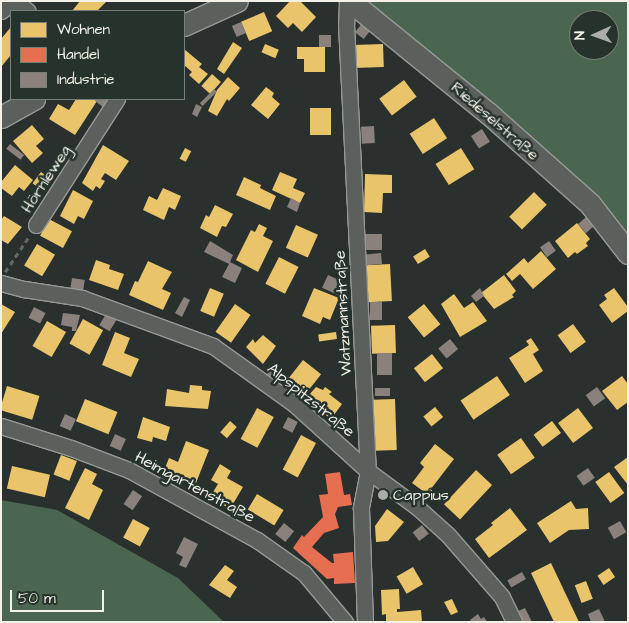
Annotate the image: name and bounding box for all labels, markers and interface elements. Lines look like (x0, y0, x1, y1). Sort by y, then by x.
legend (10, 10, 185, 100)
north arrow (569, 10, 619, 60)
text: Wohnen (57, 19, 110, 40)
text: N (570, 31, 590, 40)
text: Handel (57, 44, 99, 65)
text: Industrie (57, 69, 114, 90)
street label: Riedeselstraße (447, 78, 543, 164)
street label: Hörnleweg (17, 142, 75, 216)
street label: Watzmannstraße (330, 250, 356, 376)
street label: Alpspitzstraße (263, 359, 359, 441)
street label: Heimgartenstraße (132, 447, 258, 527)
place label: Cappius (393, 485, 449, 505)
marker: Cappius (377, 489, 389, 501)
scale bar (12, 580, 106, 612)
text: 50 m (18, 588, 56, 609)

